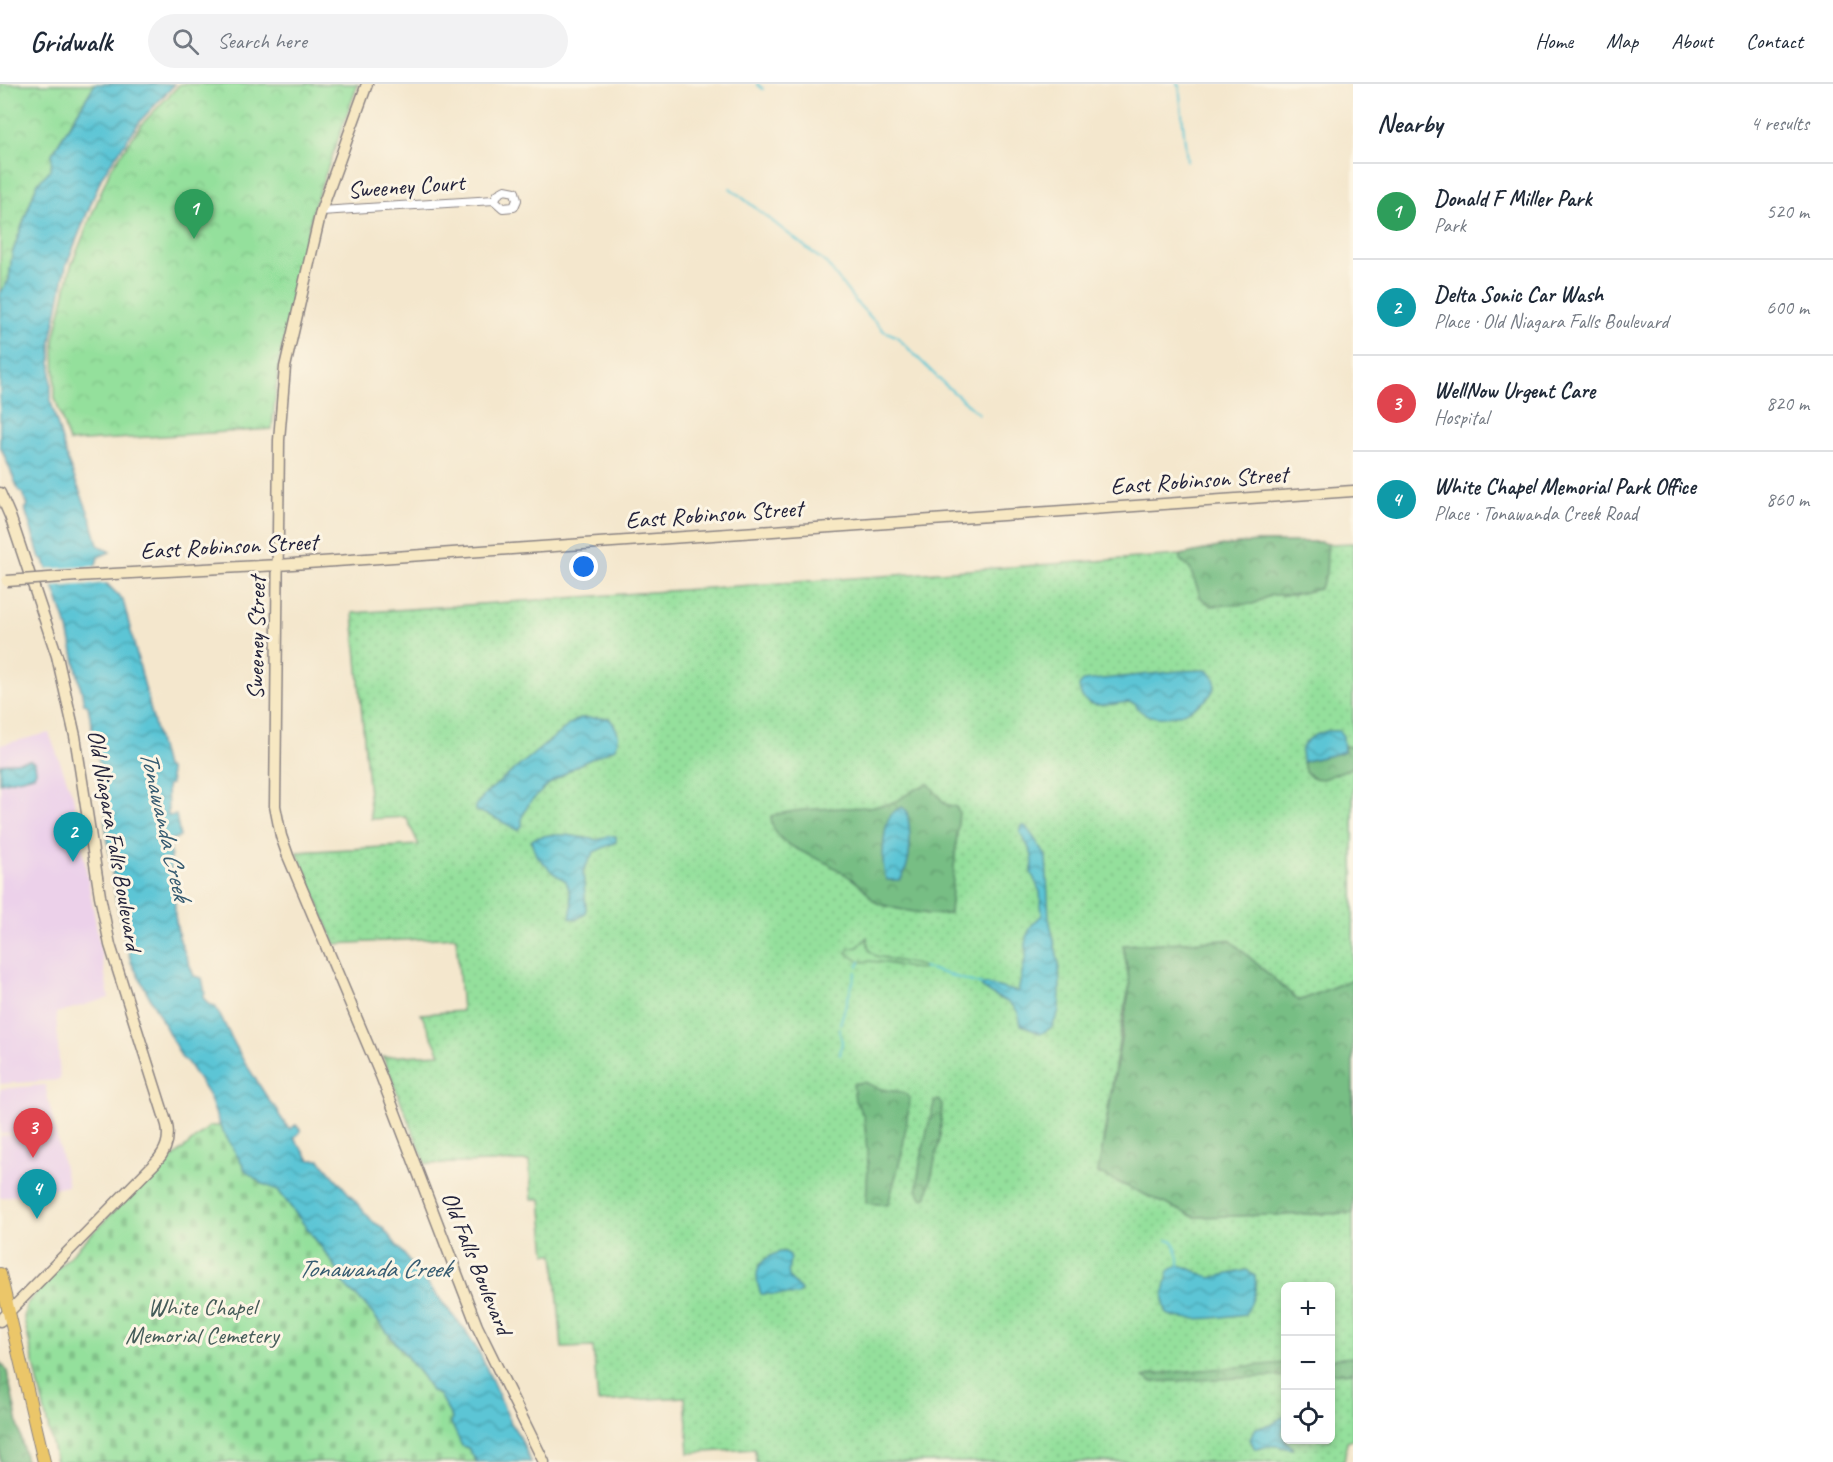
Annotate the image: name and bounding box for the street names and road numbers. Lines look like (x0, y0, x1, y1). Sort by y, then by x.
street label: Sweeney Court (347, 167, 467, 205)
street label: East Robinson Street (1109, 459, 1292, 501)
street label: East Robinson Street (624, 493, 807, 535)
street label: East Robinson Street (140, 526, 321, 566)
street label: Sweeney Street (240, 573, 272, 700)
street label: Old Niagara Falls Boulevard (81, 728, 150, 956)
street label: Old Falls Boulevard (435, 1187, 521, 1342)

